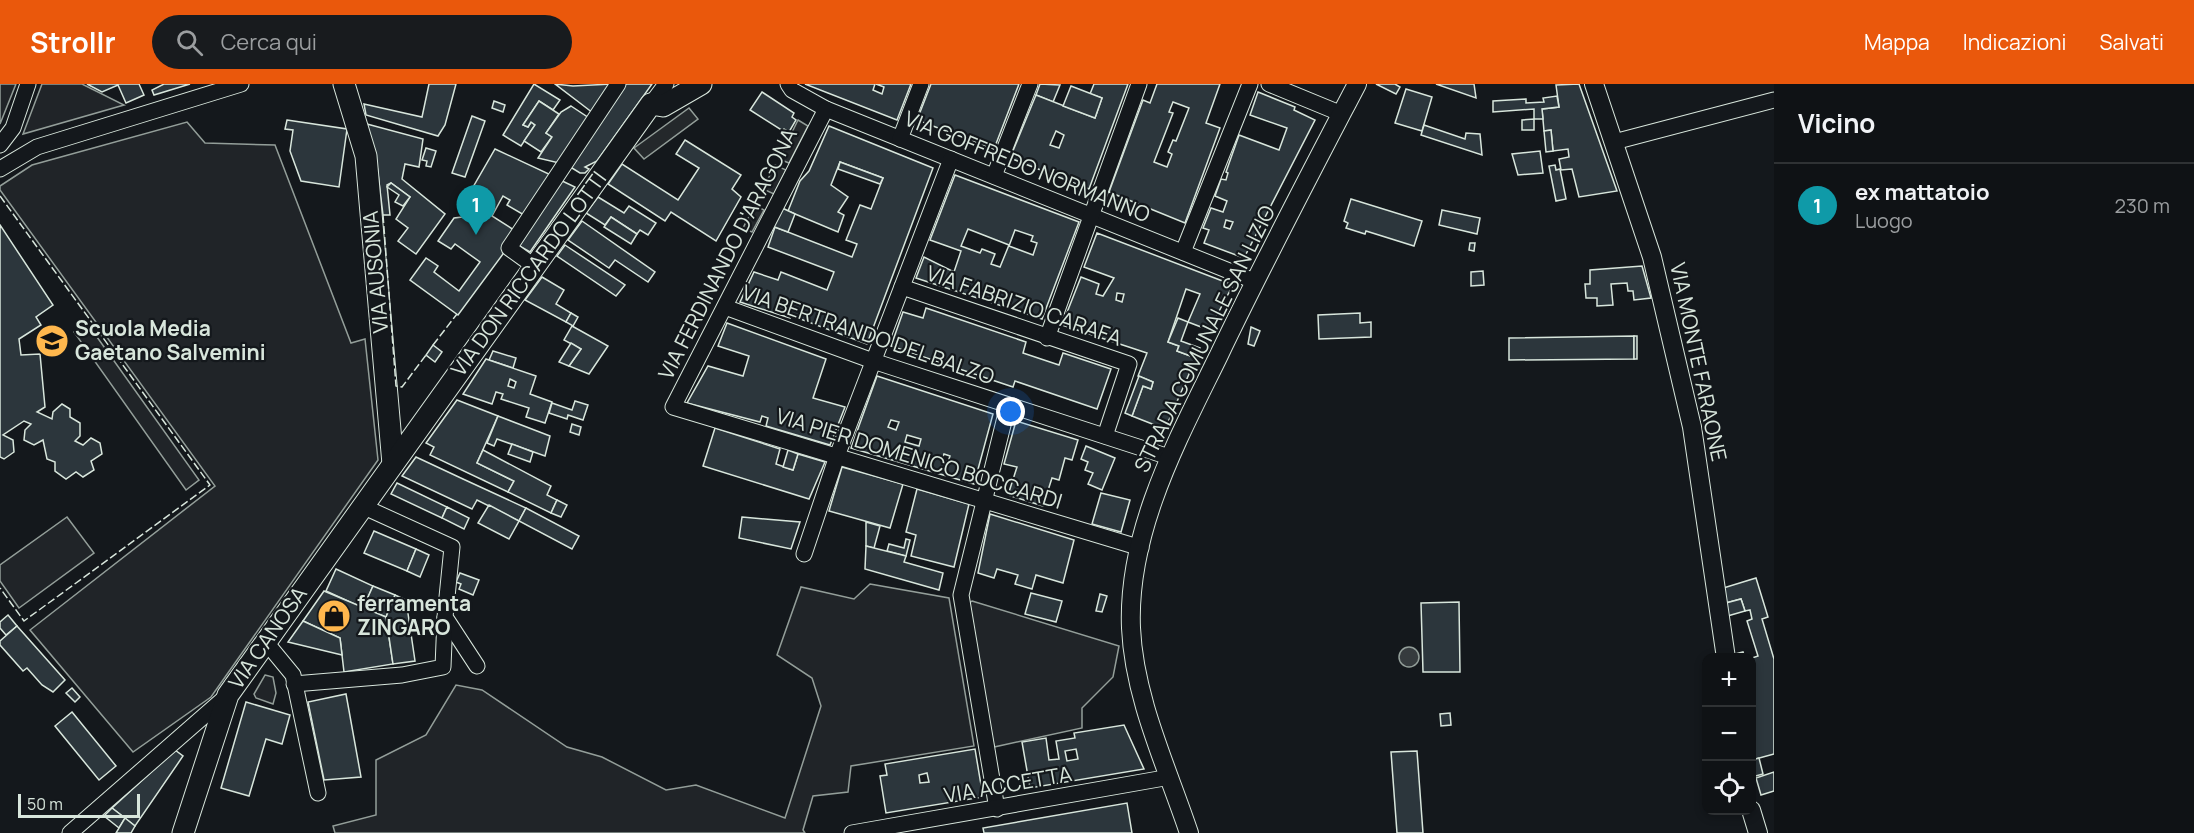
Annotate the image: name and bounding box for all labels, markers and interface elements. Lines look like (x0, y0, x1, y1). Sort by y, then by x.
search box (152, 15, 572, 69)
text: Strollr (30, 23, 116, 61)
icon: search (173, 26, 206, 59)
text: Cerca qui (221, 27, 317, 57)
text: Mappa (1864, 28, 1930, 56)
text: Indicazioni (1963, 28, 2066, 56)
text: Salvati (2099, 28, 2164, 56)
street label: VIA GOFFREDO NORMANNO (900, 104, 1154, 228)
text: Vicino (1798, 105, 1875, 141)
street label: VIA FERDINANDO D'ARAGONA (651, 123, 803, 384)
street label: VIA DON RICCARDO LOTTI (444, 165, 612, 382)
text: ex mattatoio (1855, 177, 1990, 207)
pin: 1 (456, 186, 496, 235)
text: 1 (1813, 192, 1822, 219)
text: 230 m (2114, 192, 2170, 219)
street label: STRADA COMUNALE SAN LIZIO (1127, 200, 1281, 477)
text: Luogo (1855, 207, 1913, 234)
street label: VIA AUSONIA (356, 210, 394, 334)
street label: VIA FABRIZIO CARAFA (923, 258, 1126, 352)
street label: VIA MONTE FARAONE (1664, 260, 1734, 464)
street label: VIA BERTRANDO DEL BALZO (738, 278, 998, 390)
place label: Scuola Media Gaetano Salvemini (75, 314, 266, 366)
school or university icon: Scuola Media Gaetano Salvemini (34, 323, 70, 359)
your location (996, 397, 1025, 426)
street label: VIA PIER DOMENICO BOCCARDI (773, 401, 1066, 515)
street label: VIA CANOSA (222, 581, 313, 694)
place label: ferramenta ZINGARO (357, 589, 471, 641)
shop icon: ferramenta ZINGARO (316, 598, 352, 634)
map controls (1702, 653, 1756, 815)
button: + (1702, 653, 1756, 707)
button: − (1702, 707, 1756, 761)
street label: VIA ACCETTA (942, 759, 1074, 809)
button: locate (1702, 761, 1756, 815)
scale bar (18, 791, 140, 818)
text: 50 m (27, 793, 63, 815)

